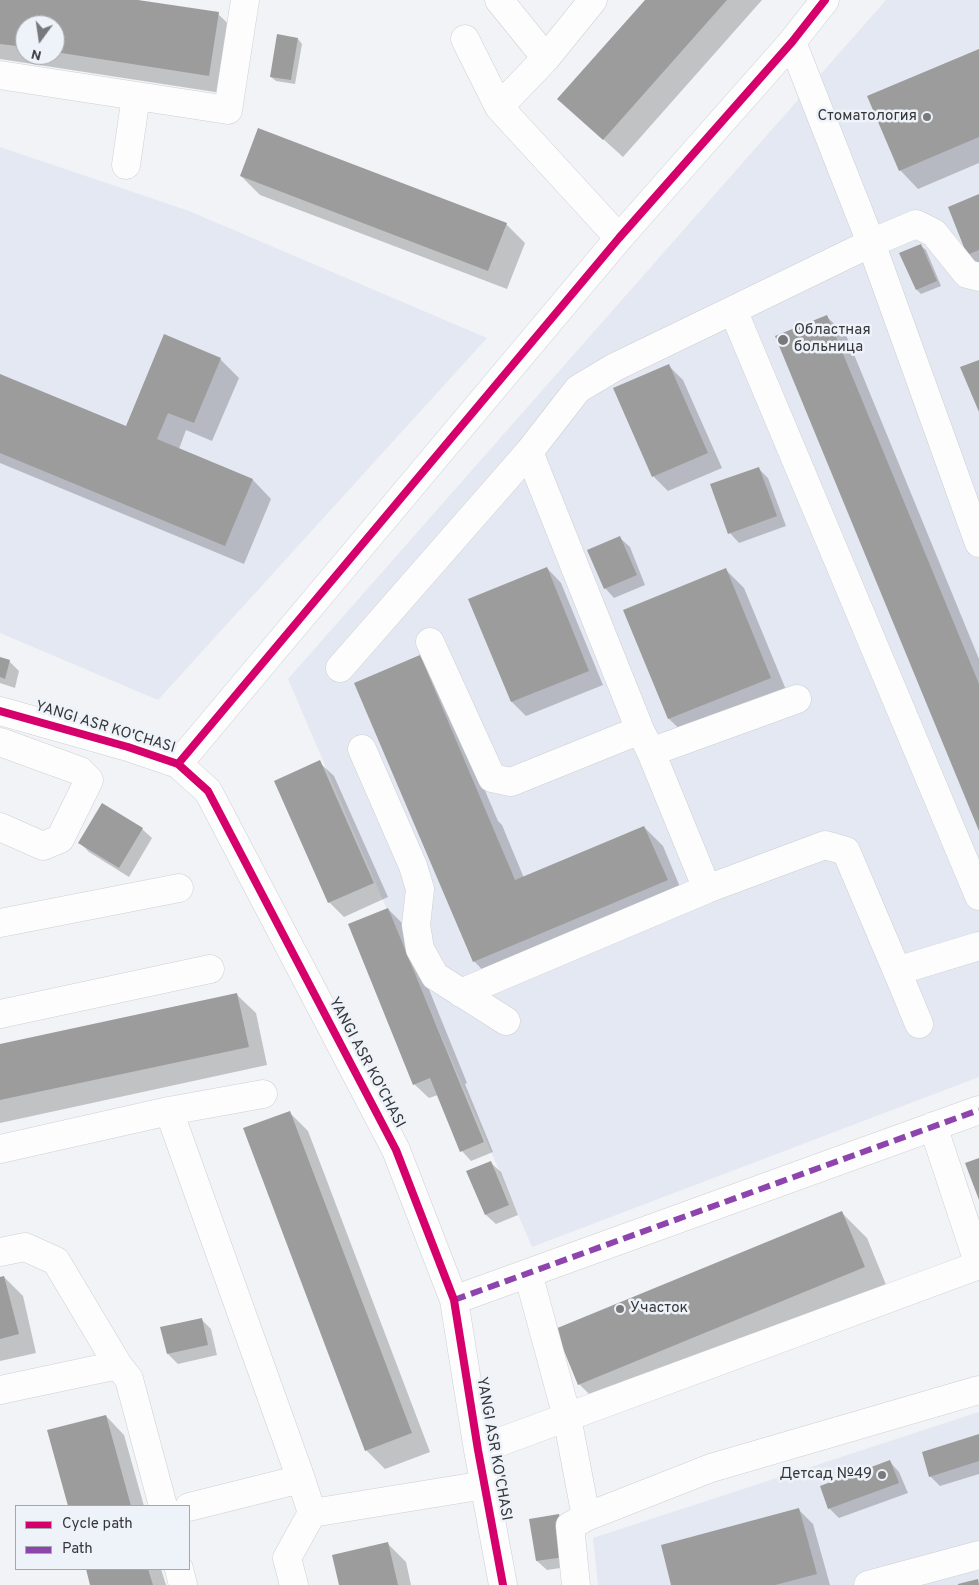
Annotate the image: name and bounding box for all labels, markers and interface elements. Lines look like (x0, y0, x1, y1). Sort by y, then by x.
north arrow (15, 15, 65, 65)
text: N (30, 45, 43, 64)
place label: Стоматология (817, 108, 917, 126)
marker: Стоматология (921, 111, 933, 123)
place label: Областная больница (794, 322, 871, 357)
marker: Областная больница (776, 333, 790, 347)
street label: YANGI ASR KO'CHASI (33, 698, 177, 758)
street label: YANGI ASR KO'CHASI (324, 995, 408, 1131)
place label: Участок (630, 1300, 688, 1318)
marker: Участок (614, 1303, 626, 1315)
street label: YANGI ASR KO'CHASI (471, 1376, 515, 1522)
place label: Детсад №49 (779, 1466, 872, 1484)
marker: Детсад №49 (876, 1469, 888, 1481)
legend (15, 1505, 190, 1570)
text: Cycle path (62, 1515, 133, 1534)
text: Path (62, 1540, 93, 1559)

